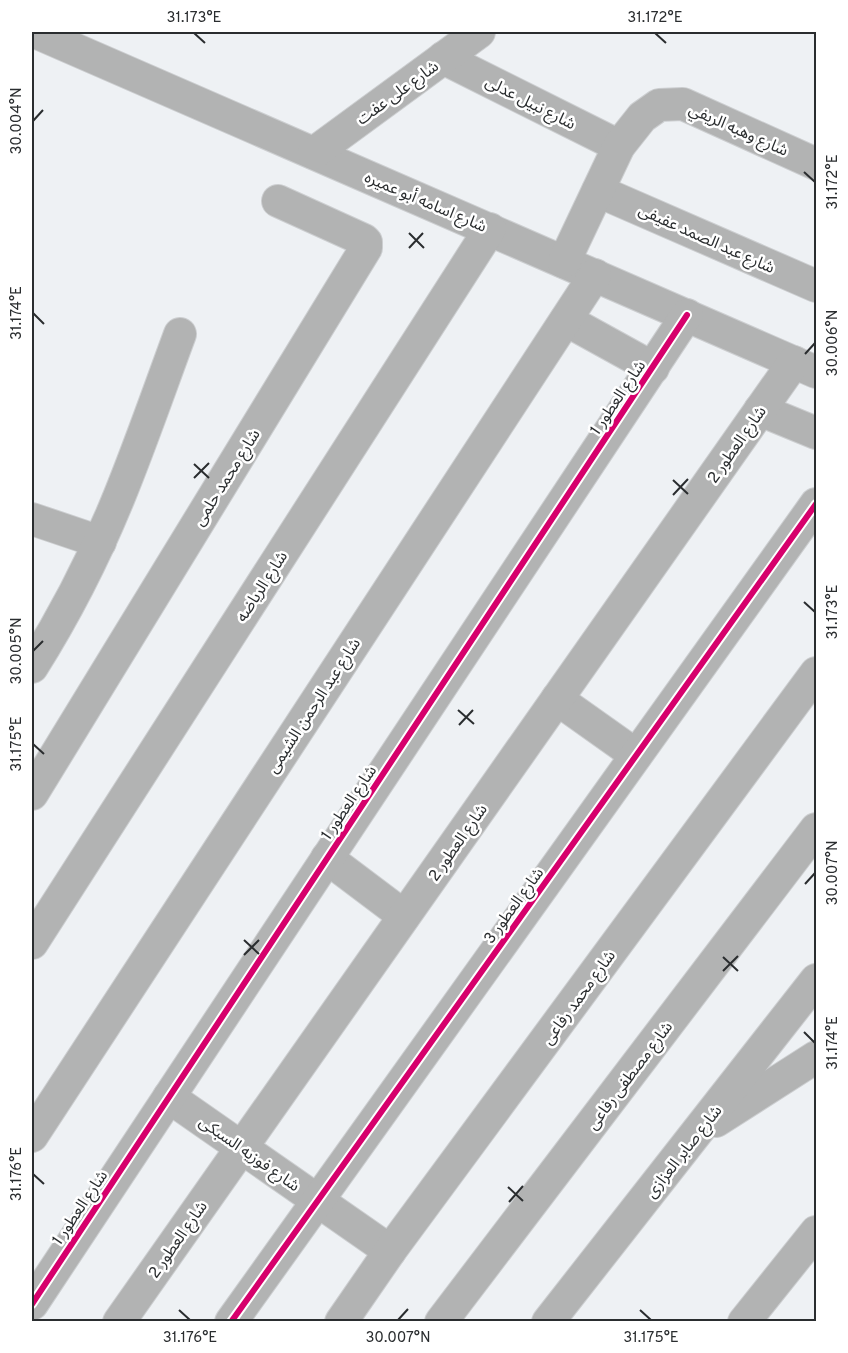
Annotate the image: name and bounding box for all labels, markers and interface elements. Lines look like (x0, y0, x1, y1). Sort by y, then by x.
text: 31.173°E (166, 9, 222, 28)
text: 31.172°E (627, 9, 683, 28)
street label: شارع على عفت (353, 57, 444, 131)
street label: شارع نبيل عدلى (481, 72, 579, 136)
text: 30.004°N (8, 87, 27, 155)
street label: شارع وهبه الريفي (685, 100, 791, 163)
text: 31.172°E (824, 154, 843, 210)
street label: شارع اسامه أبو عميره (361, 167, 490, 239)
street label: شارع عبد الصمد عفيفى (635, 201, 777, 280)
text: 31.174°E (8, 286, 27, 340)
text: 30.006°N (824, 310, 843, 376)
street label: شارع العطور 1 (586, 357, 652, 440)
street label: شارع العطور 2 (704, 403, 772, 488)
street label: شارع محمد حلمى (190, 426, 266, 531)
street label: شارع الرياضه (232, 548, 294, 627)
text: 31.173°E (824, 584, 843, 640)
text: 30.005°N (8, 617, 27, 685)
street label: شارع عبد الرحمن الشيمى (264, 635, 367, 778)
text: 31.175°E (8, 716, 27, 772)
street label: شارع العطور 1 (317, 762, 383, 845)
street label: شارع العطور 2 (425, 801, 493, 886)
text: 30.007°N (824, 840, 843, 906)
street label: شارع العطور 3 (480, 864, 550, 949)
street label: شارع محمد رفاعى (539, 947, 621, 1050)
text: 31.174°E (824, 1016, 843, 1070)
street label: شارع مصطفى رفاعى (583, 1018, 679, 1135)
street label: شارع صابر العزازى (642, 1102, 728, 1203)
street label: شارع فوزيه السبكى (194, 1113, 303, 1198)
text: 31.176°E (8, 1147, 27, 1201)
street label: شارع العطور 1 (48, 1167, 114, 1250)
street label: شارع العطور 2 (145, 1198, 213, 1283)
text: 31.176°E (163, 1329, 217, 1348)
text: 30.007°N (365, 1329, 431, 1348)
text: 31.175°E (623, 1329, 679, 1348)

